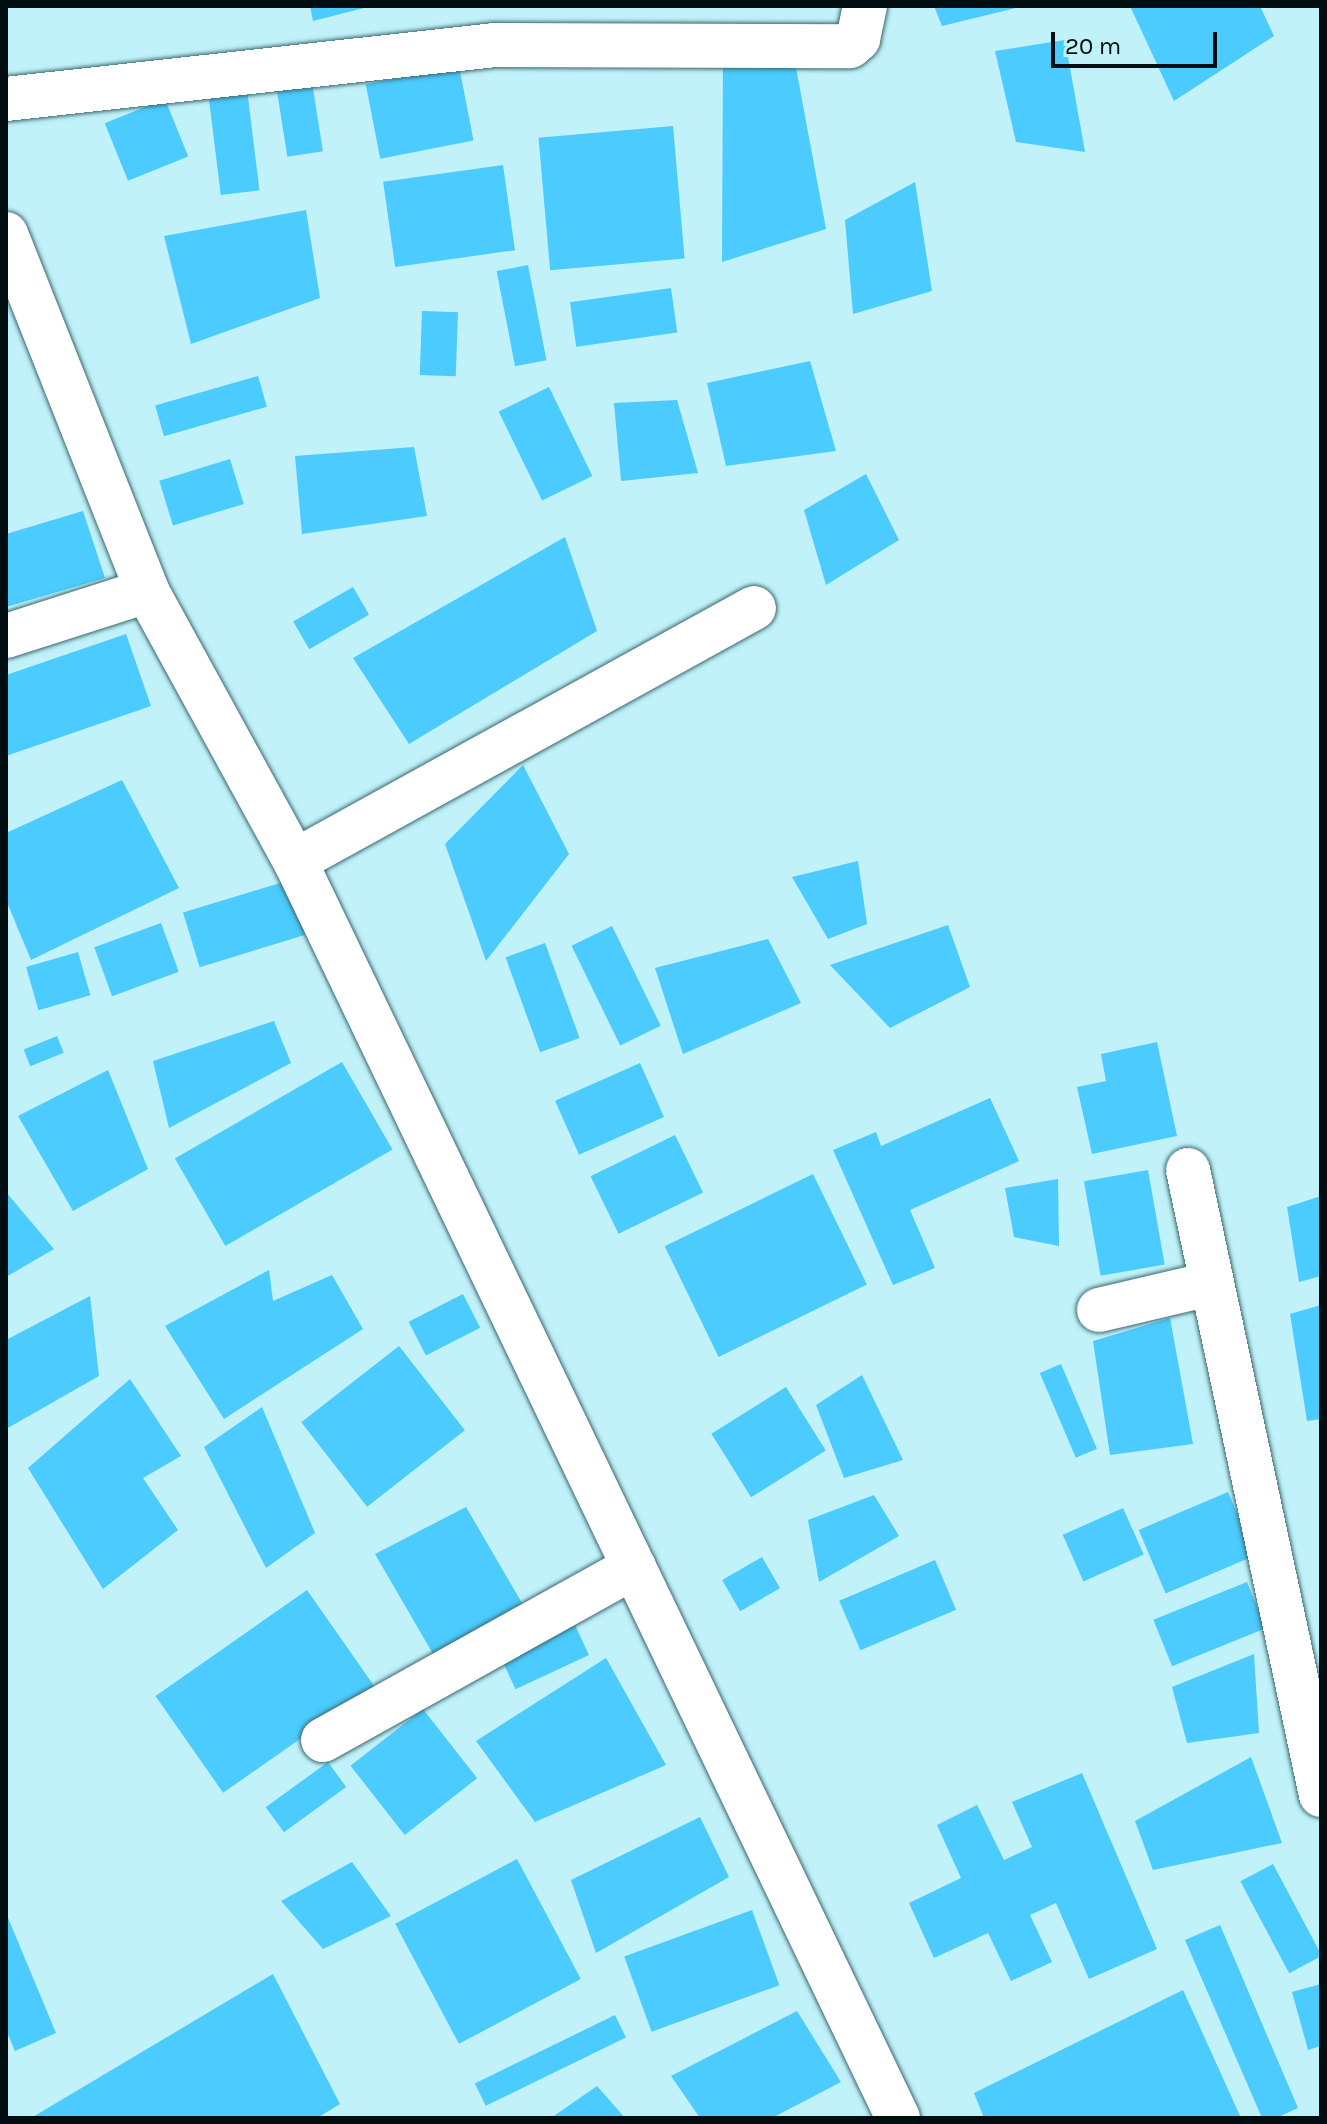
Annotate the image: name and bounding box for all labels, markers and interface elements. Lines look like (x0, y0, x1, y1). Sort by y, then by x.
scale bar (1055, 16, 1221, 66)
text: 20 m (1065, 32, 1121, 60)

